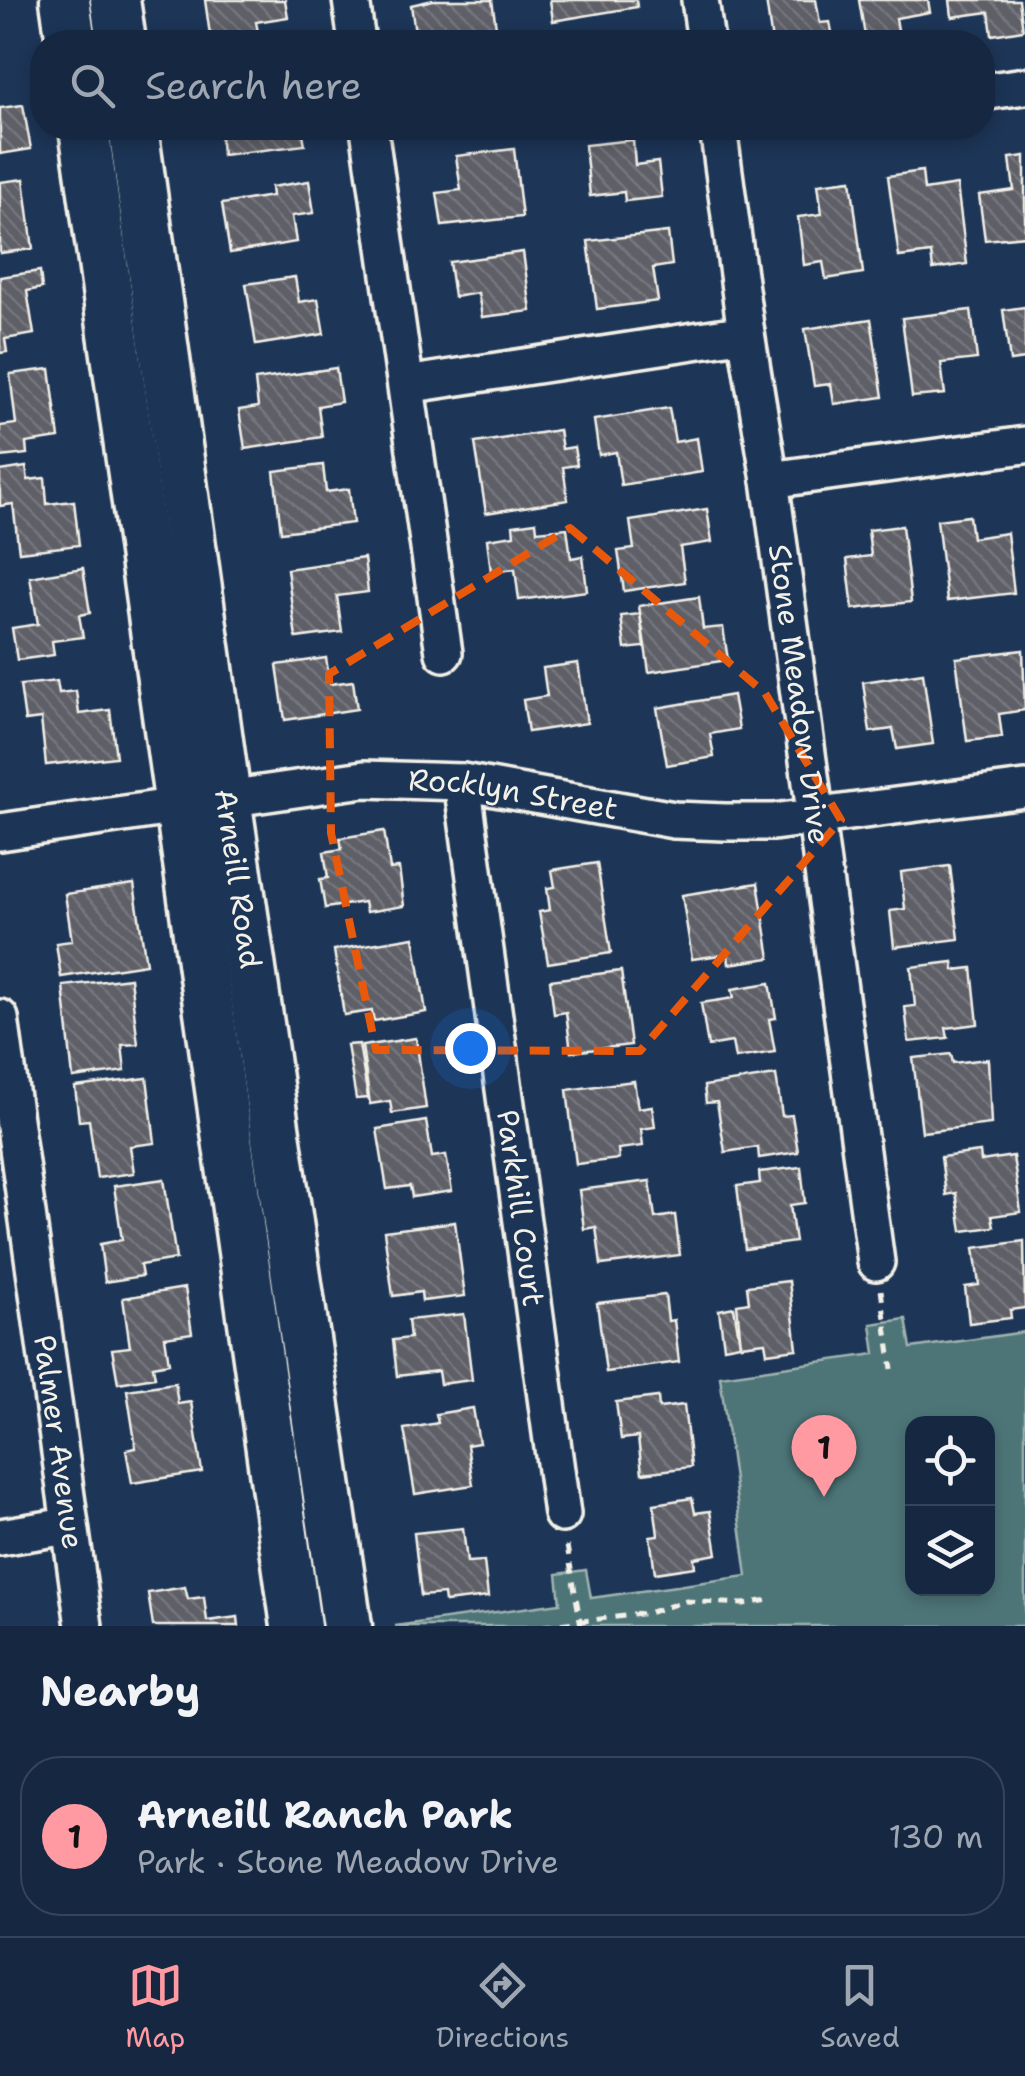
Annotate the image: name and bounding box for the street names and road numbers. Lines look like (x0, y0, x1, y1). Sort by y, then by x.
street label: Stone Meadow Drive (759, 542, 840, 847)
street label: Rocklyn Street (408, 759, 621, 830)
street label: Arneill Road (205, 786, 272, 971)
street label: Parkhill Court (487, 1107, 554, 1309)
street label: Palmer Avenue (24, 1332, 94, 1552)

